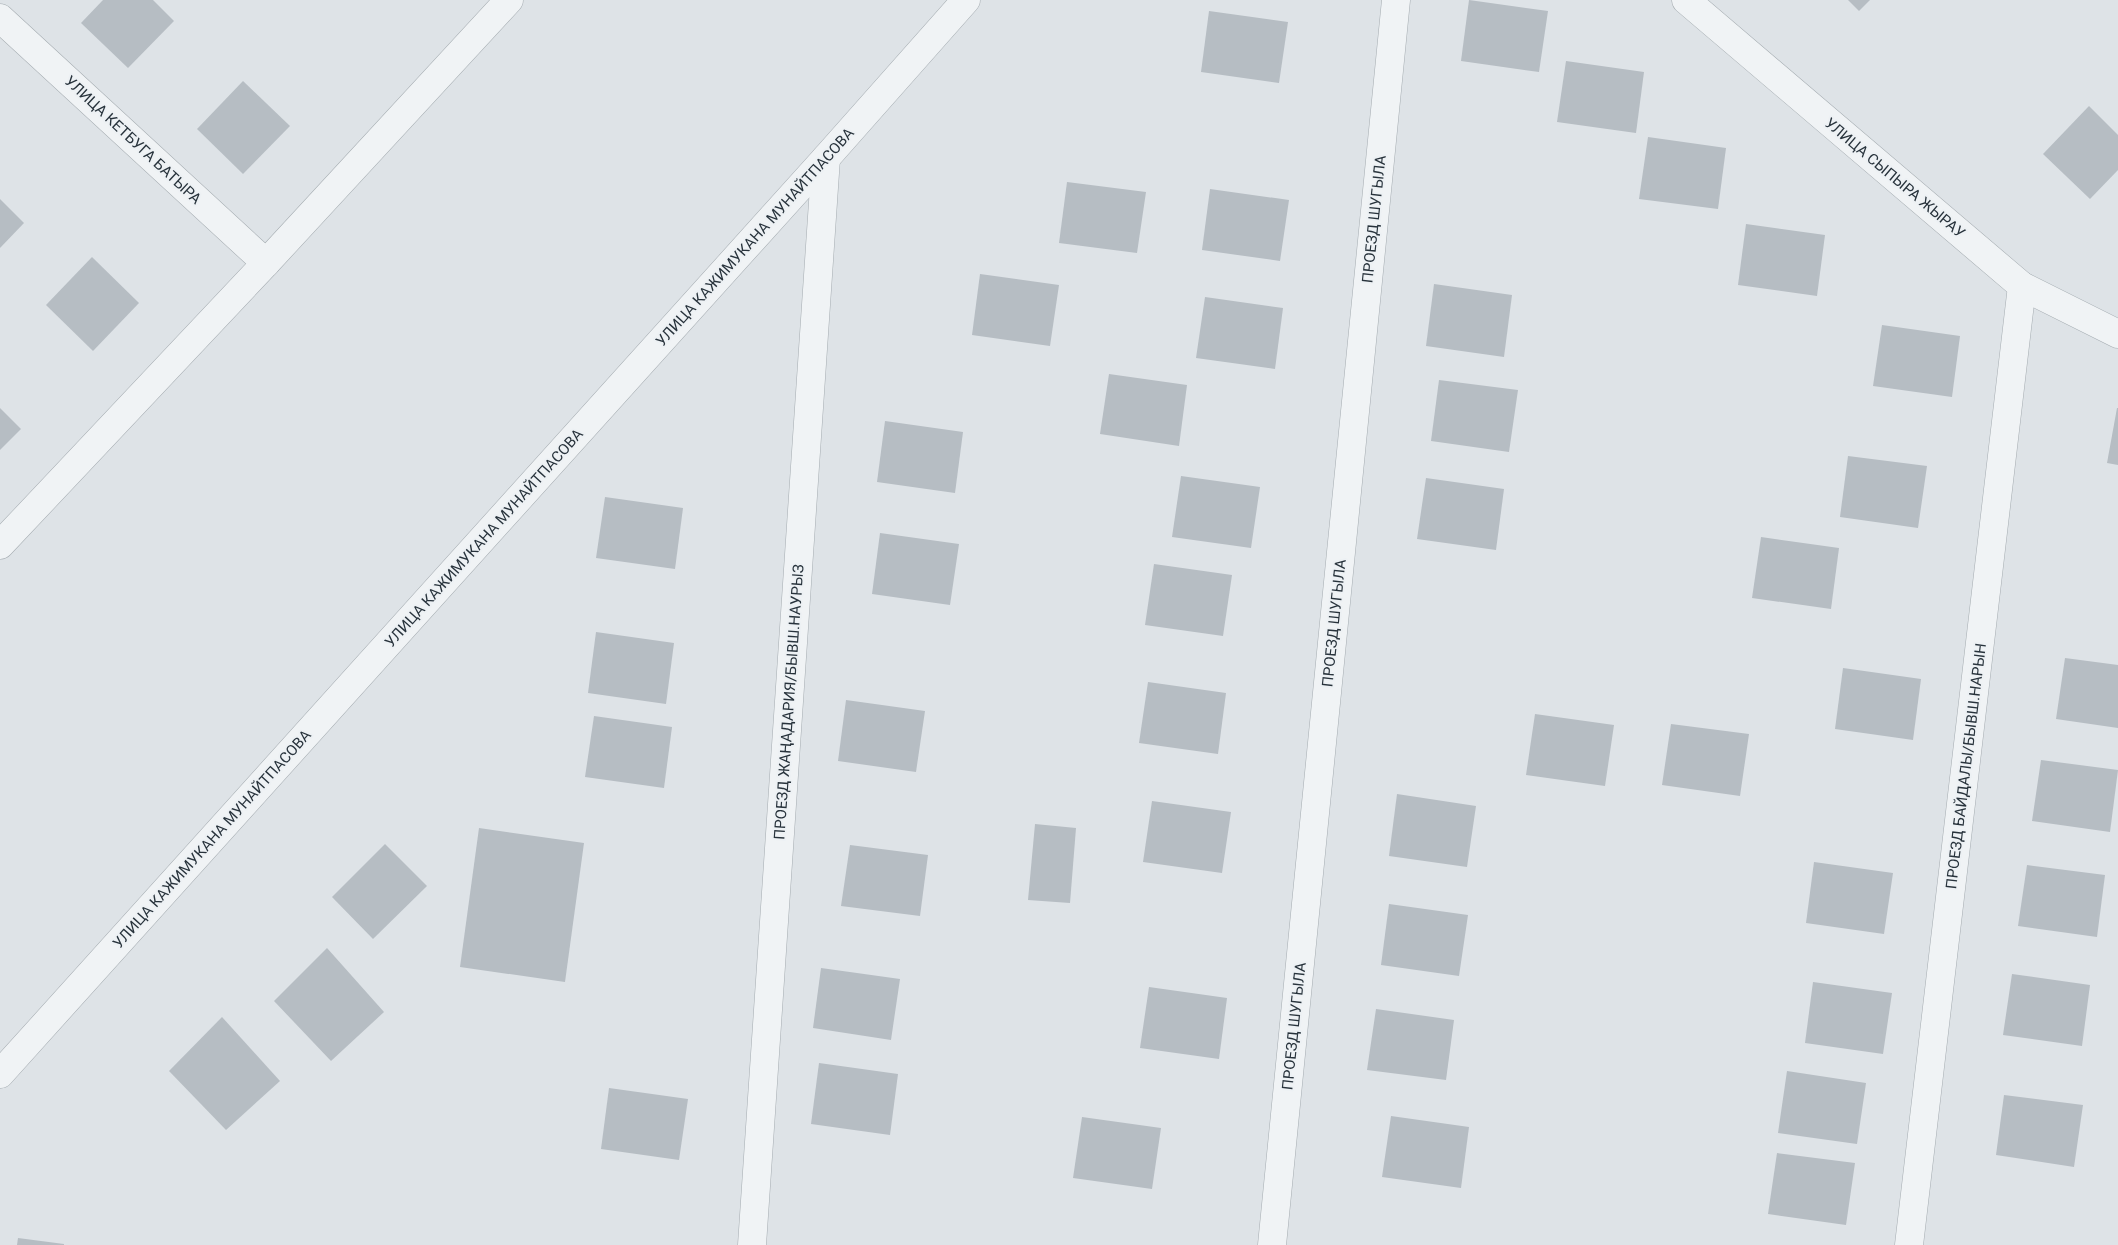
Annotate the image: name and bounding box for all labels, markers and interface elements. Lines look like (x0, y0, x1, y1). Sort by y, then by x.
street label: УЛИЦА КЕТБУГА БАТЫРА (61, 72, 205, 208)
street label: УЛИЦА СЫПЫРА ЖЫРАУ (1821, 114, 1969, 242)
street label: УЛИЦА КАЖИМУКАНА МУНАЙТПАСОВА (652, 124, 858, 350)
street label: ПРОЕЗД ШУГЫЛА (1358, 154, 1390, 284)
street label: УЛИЦА КАЖИМУКАНА МУНАЙТПАСОВА (381, 425, 587, 651)
street label: ПРОЕЗД ШУГЫЛА (1318, 558, 1350, 688)
street label: ПРОЕЗД ЖАҢАДАРИЯ/БЫВШ.НАУРЫЗ (770, 564, 808, 840)
street label: ПРОЕЗД БАЙДАЛЫ/БЫВШ.НАРЫН (1942, 642, 1990, 890)
street label: УЛИЦА КАЖИМУКАНА МУНАЙТПАСОВА (109, 726, 315, 952)
street label: ПРОЕЗД ШУГЫЛА (1278, 961, 1310, 1091)

